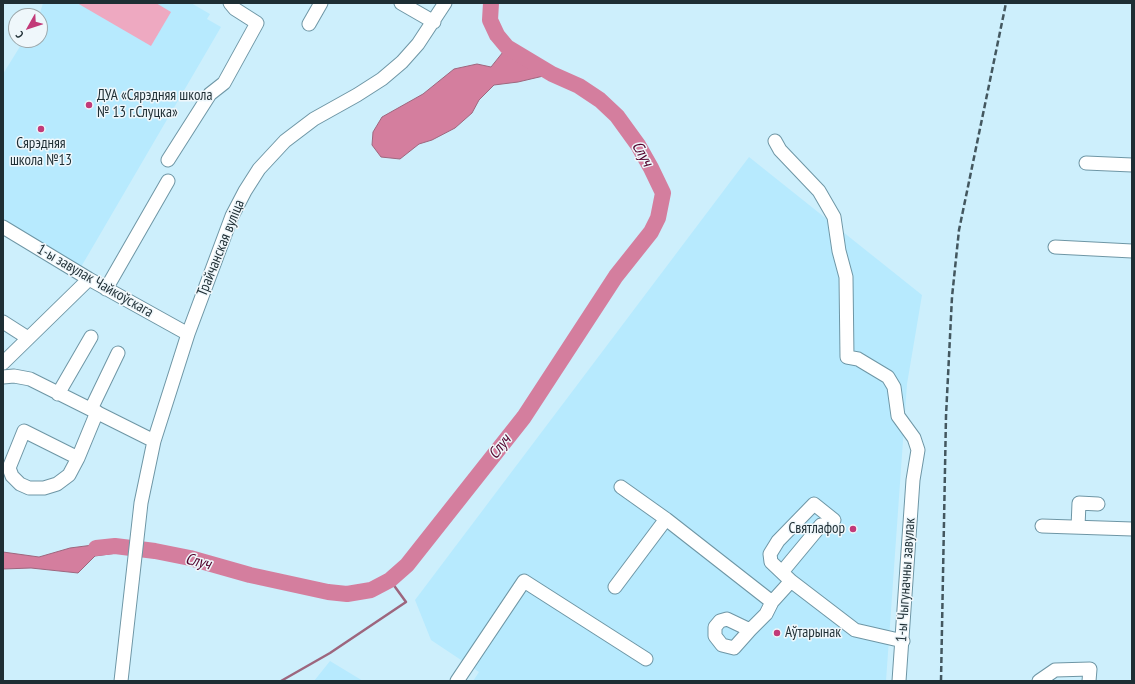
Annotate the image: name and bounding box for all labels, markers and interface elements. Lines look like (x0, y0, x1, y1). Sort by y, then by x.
north arrow (8, 8, 48, 48)
text: С (12, 29, 26, 41)
place label: ДУА «Сярэдняя школа № 13 г.Слуцка» (97, 87, 212, 122)
marker: ДУА «Сярэдняя школа № 13 г.Слуцка» (84, 100, 94, 110)
marker: Сярэдняя школа №13 (36, 124, 46, 134)
place label: Сярэдняя школа №13 (10, 135, 72, 170)
water label: Случ (627, 138, 657, 170)
street label: Трайчанская вуліца (193, 197, 249, 299)
street label: 1-ы завулак Чайкоўскага (34, 240, 156, 322)
water label: Случ (485, 431, 515, 463)
street label: 1-ы Чыгуначны завулак (893, 517, 919, 643)
place label: Святлафор (788, 520, 845, 538)
marker: Святлафор (848, 524, 858, 534)
water label: Случ (183, 550, 213, 574)
place label: Аўтарынак (785, 624, 841, 642)
marker: Аўтарынак (772, 628, 782, 638)

